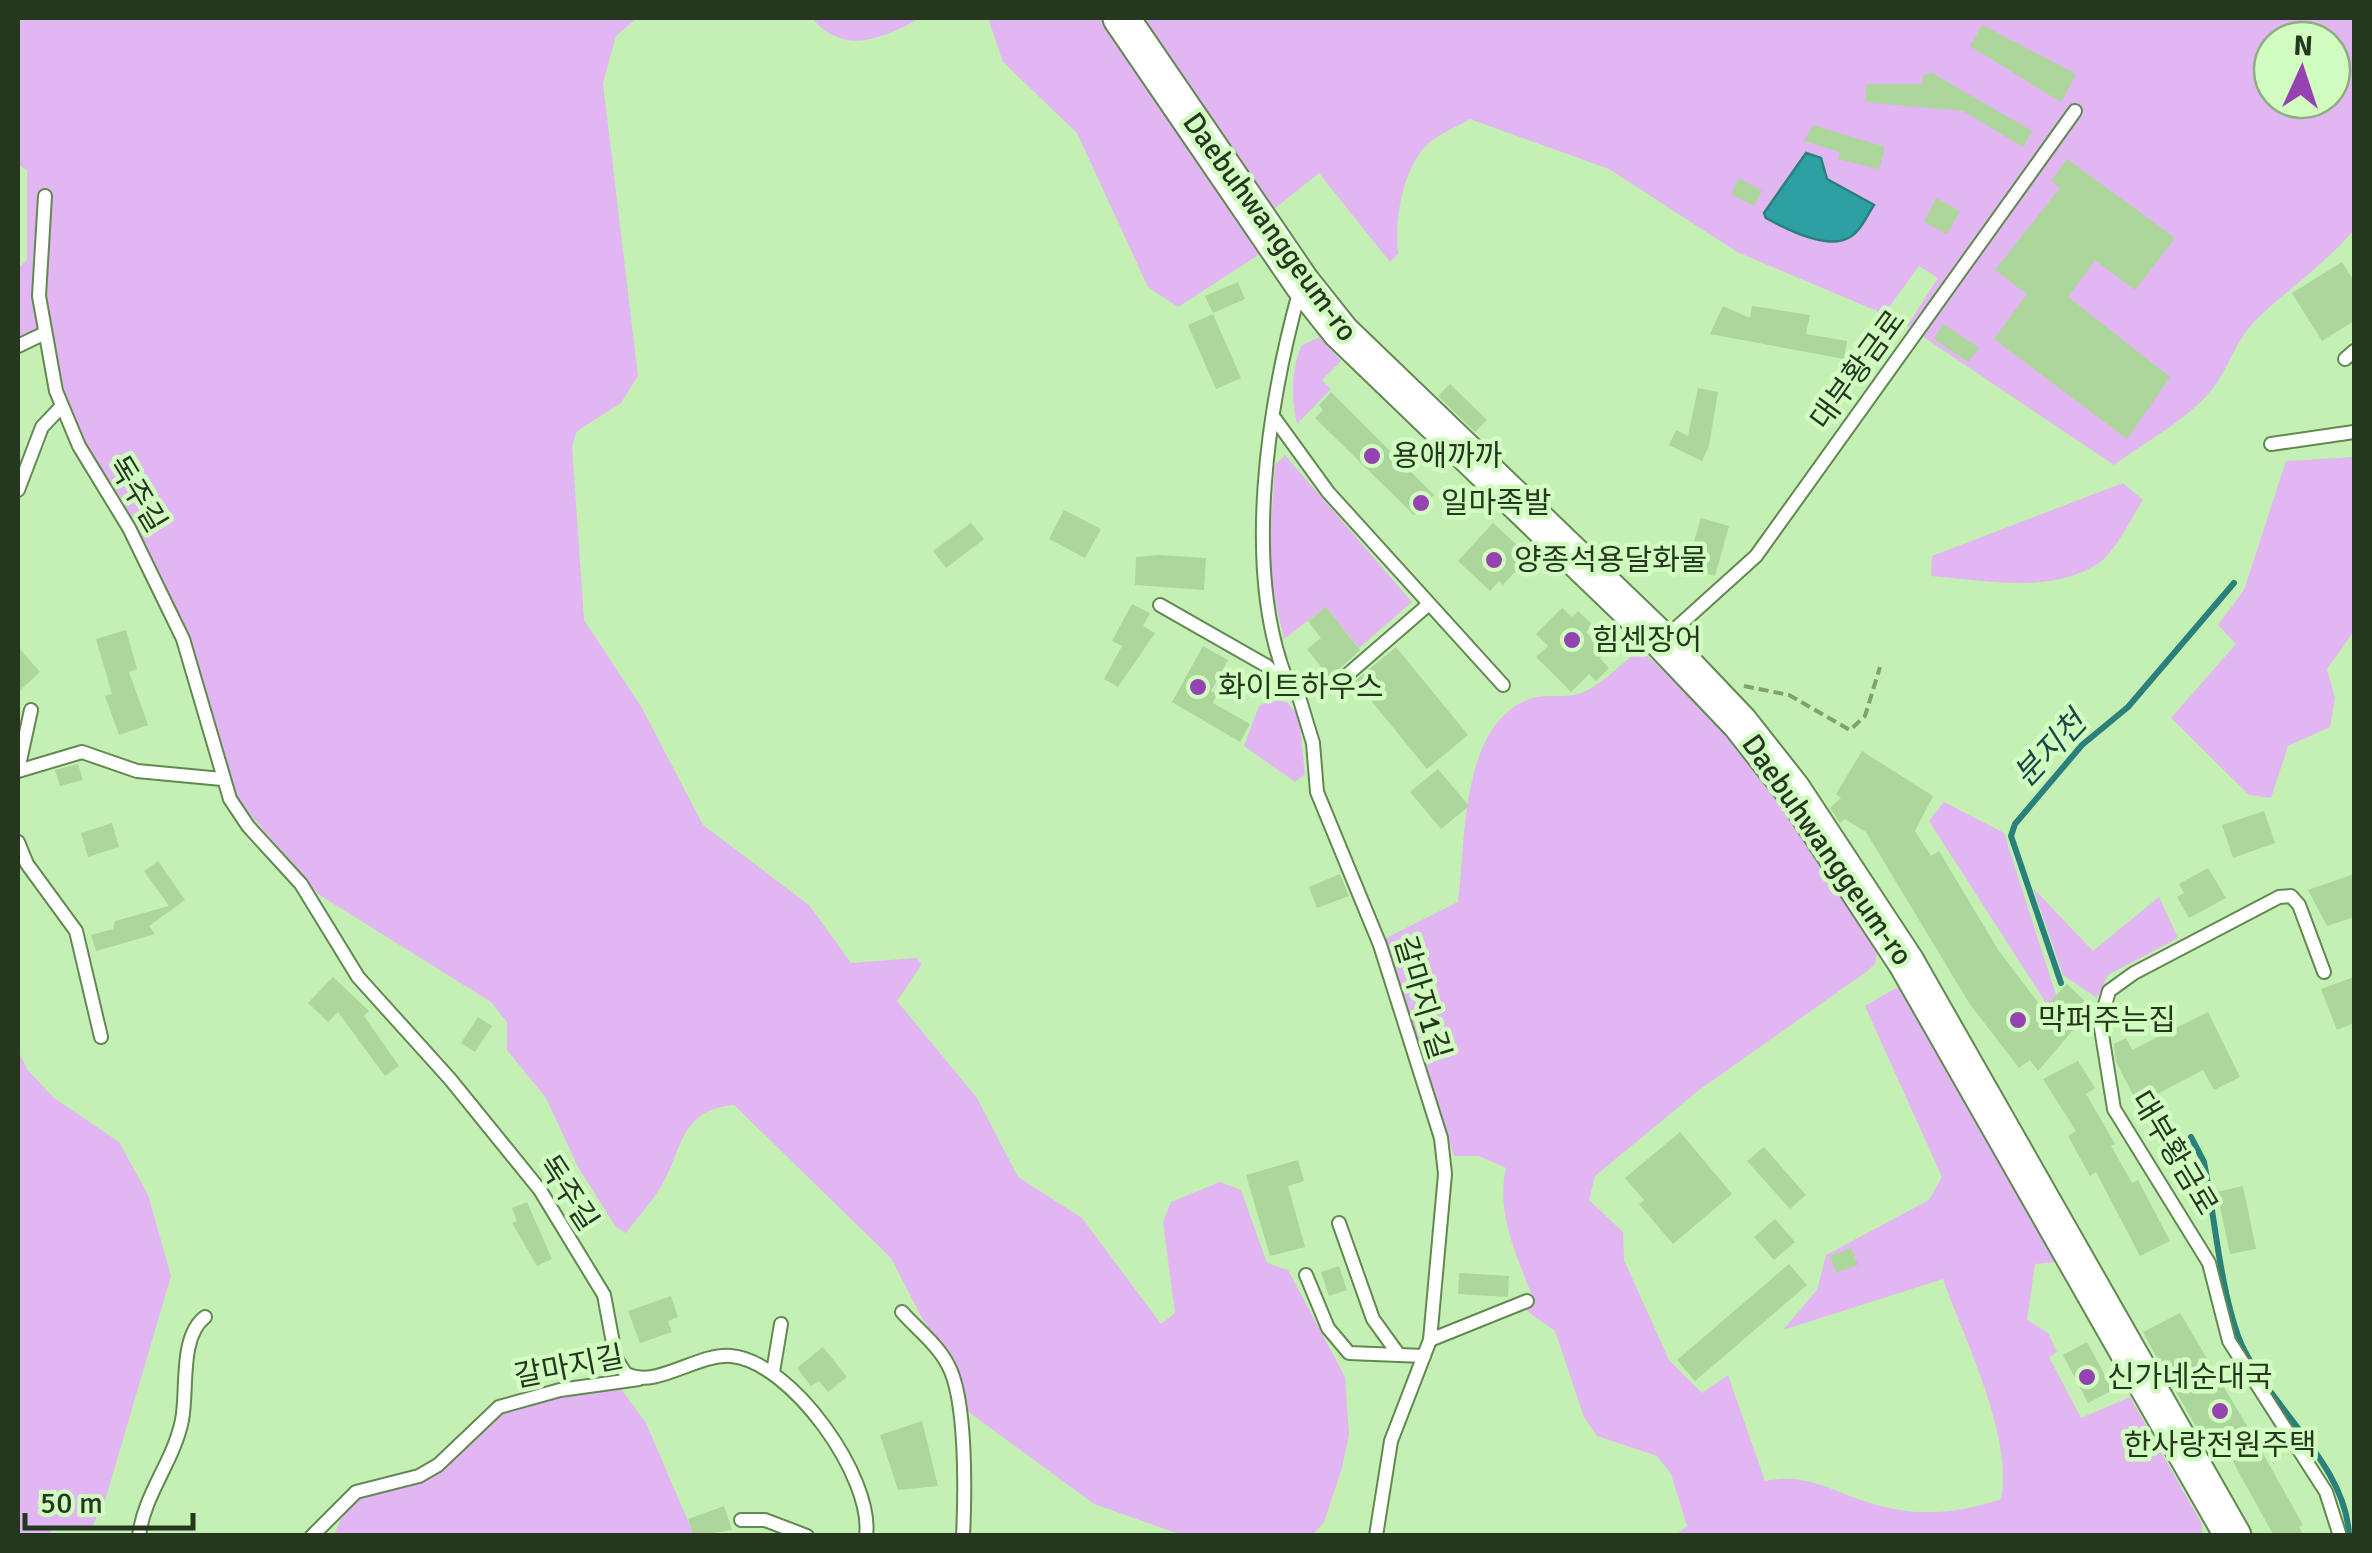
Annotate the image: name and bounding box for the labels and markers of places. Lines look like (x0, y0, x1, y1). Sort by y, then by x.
place label: 용애까까 (1392, 438, 1502, 475)
marker: 용애까까 (1361, 445, 1383, 467)
place label: 일마족발 (1441, 485, 1551, 522)
marker: 일마족발 (1410, 492, 1432, 514)
place label: 양종석용달화물 (1514, 542, 1707, 579)
marker: 양종석용달화물 (1483, 549, 1505, 571)
place label: 힘센장어 (1592, 622, 1702, 659)
marker: 힘센장어 (1561, 629, 1583, 651)
place label: 화이트하우스 (1218, 669, 1384, 706)
marker: 화이트하우스 (1187, 676, 1209, 698)
place label: 막퍼주는집 (2038, 1002, 2176, 1039)
marker: 막퍼주는집 (2007, 1009, 2029, 1031)
place label: 신가네순대국 (2107, 1359, 2273, 1396)
marker: 신가네순대국 (2076, 1366, 2098, 1388)
marker: 한사랑전원주택 (2209, 1400, 2231, 1422)
place label: 한사랑전원주택 (2123, 1427, 2317, 1464)

